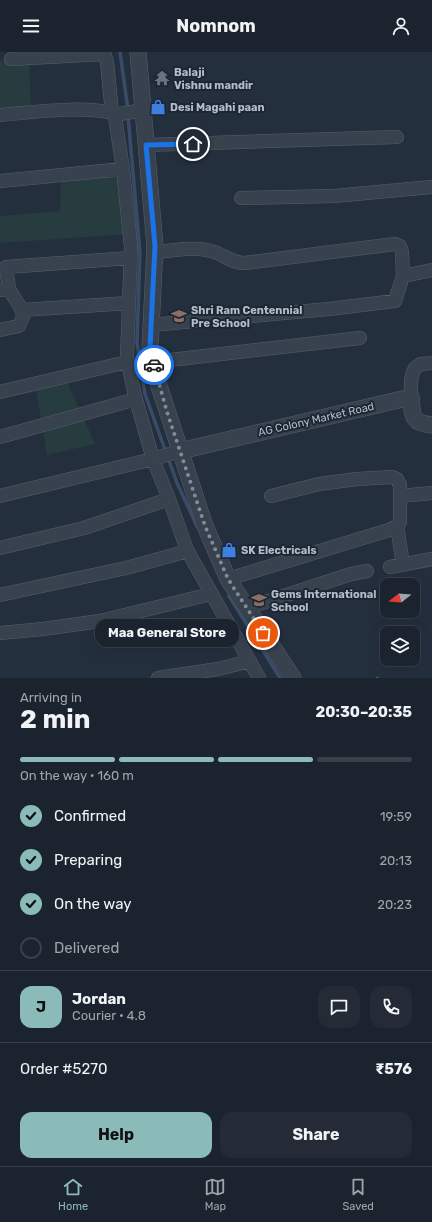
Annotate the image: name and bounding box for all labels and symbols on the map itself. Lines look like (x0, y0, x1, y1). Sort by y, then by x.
place label: Balaji Vishnu mandir (174, 66, 253, 92)
temple icon: Balaji Vishnu mandir (153, 69, 171, 87)
shop icon: Desi Magahi paan (149, 98, 167, 116)
place label: Desi Magahi paan (170, 101, 265, 114)
pin (176, 127, 210, 161)
place label: Shri Ram Centennial Pre School (191, 304, 302, 330)
school or university icon: Shri Ram Centennial Pre School (170, 307, 188, 325)
courier (134, 345, 174, 385)
street label: AG Colony Market Road (257, 400, 375, 439)
shop icon: SK Electricals (220, 541, 238, 559)
place label: SK Electricals (241, 544, 317, 557)
north arrow (380, 578, 420, 618)
place label: Gems International School (271, 588, 376, 614)
school or university icon: Gems International School (250, 591, 268, 609)
pin (246, 616, 280, 650)
callout: Maa General Store (95, 619, 239, 647)

